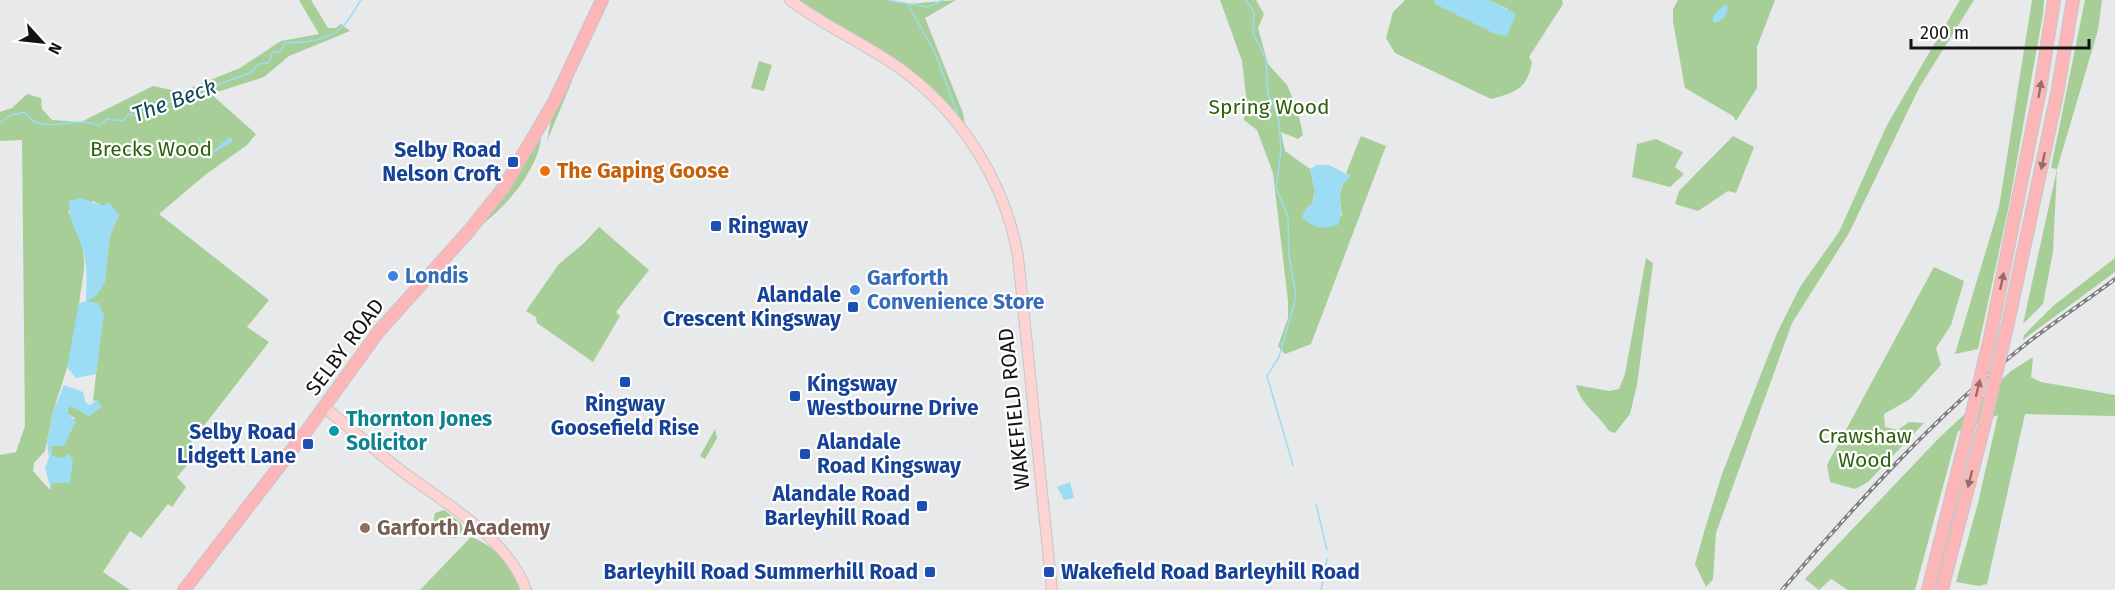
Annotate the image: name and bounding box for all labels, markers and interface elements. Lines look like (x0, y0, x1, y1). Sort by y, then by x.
north arrow (12, 12, 72, 72)
scale bar (1911, 12, 2090, 50)
text: 200 m (1920, 22, 1969, 44)
text: N (44, 40, 66, 58)
water label: The Beck (128, 73, 220, 128)
one-way arrow (2036, 80, 2045, 99)
park label: Spring Wood (1209, 94, 1329, 120)
park label: Brecks Wood (90, 136, 212, 162)
place label: Selby Road Nelson Croft (382, 137, 502, 187)
one-way arrow (2038, 151, 2048, 170)
marker: Selby Road Nelson Croft (506, 155, 520, 169)
place label: The Gaping Goose (557, 158, 729, 184)
marker: The Gaping Goose (538, 164, 552, 178)
place label: Ringway (728, 213, 808, 239)
marker: Ringway (709, 219, 723, 233)
place label: Londis (405, 263, 468, 289)
place label: Garforth Convenience Store (867, 265, 1045, 315)
marker: Londis (386, 269, 400, 283)
one-way arrow (1998, 271, 2007, 290)
place label: Alandale Crescent Kingsway (663, 282, 841, 332)
marker: Garforth Convenience Store (848, 283, 862, 297)
street label: SELBY ROAD (300, 293, 390, 401)
marker: Alandale Crescent Kingsway (846, 300, 860, 314)
street label: WAKEFIELD ROAD (993, 327, 1035, 491)
place label: Kingsway Westbourne Drive (807, 371, 979, 421)
marker: Ringway Goosefield Rise (618, 375, 632, 389)
one-way arrow (1974, 379, 1984, 397)
marker: Kingsway Westbourne Drive (788, 389, 802, 403)
place label: Ringway Goosefield Rise (551, 391, 700, 441)
place label: Thornton Jones Solicitor (346, 406, 492, 456)
place label: Selby Road Lidgett Lane (177, 419, 296, 469)
park label: Crawshaw Wood (1818, 423, 1912, 473)
marker: Thornton Jones Solicitor (327, 424, 341, 438)
place label: Alandale Road Kingsway (816, 429, 961, 479)
marker: Selby Road Lidgett Lane (301, 437, 315, 451)
marker: Alandale Road Kingsway (798, 447, 812, 461)
one-way arrow (1965, 470, 1975, 488)
place label: Alandale Road Barleyhill Road (764, 481, 910, 531)
marker: Alandale Road Barleyhill Road (915, 499, 929, 513)
place label: Garforth Academy (377, 515, 550, 541)
marker: Garforth Academy (358, 521, 372, 535)
place label: Barleyhill Road Summerhill Road (604, 559, 918, 585)
place label: Wakefield Road Barleyhill Road (1061, 559, 1360, 585)
marker: Barleyhill Road Summerhill Road (923, 565, 937, 579)
marker: Wakefield Road Barleyhill Road (1042, 565, 1056, 579)

